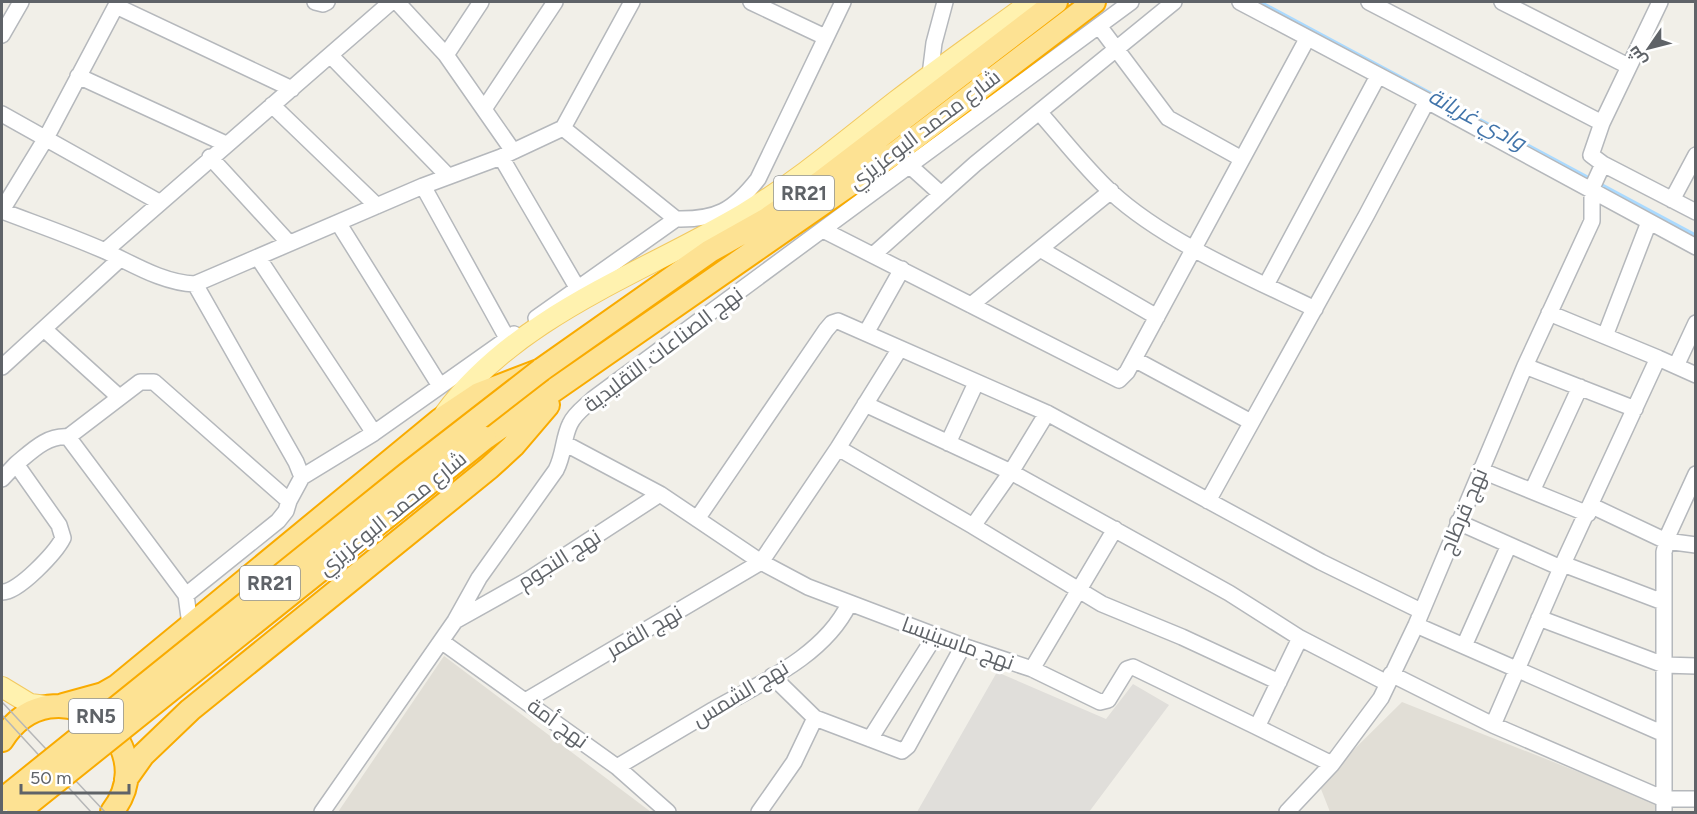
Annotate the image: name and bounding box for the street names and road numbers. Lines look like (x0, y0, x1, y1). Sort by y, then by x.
street label: شارع محمد البوعزيزي (843, 64, 1007, 197)
road number: RR21 (774, 176, 834, 210)
street label: نهج الصناعات التقليدية (579, 281, 749, 419)
street label: شارع محمد البوعزيزي (313, 446, 474, 584)
street label: نهج قرطاج (1434, 464, 1494, 558)
street label: نهج النجوم (513, 524, 606, 596)
road number: RR21 (240, 566, 300, 600)
street label: نهج القمر (601, 599, 687, 665)
street label: نهج ماسينيسا (898, 611, 1018, 677)
street label: نهج الشمس (687, 655, 794, 733)
street label: نهج أمة (522, 693, 593, 755)
road number: RN5 (69, 699, 123, 733)

